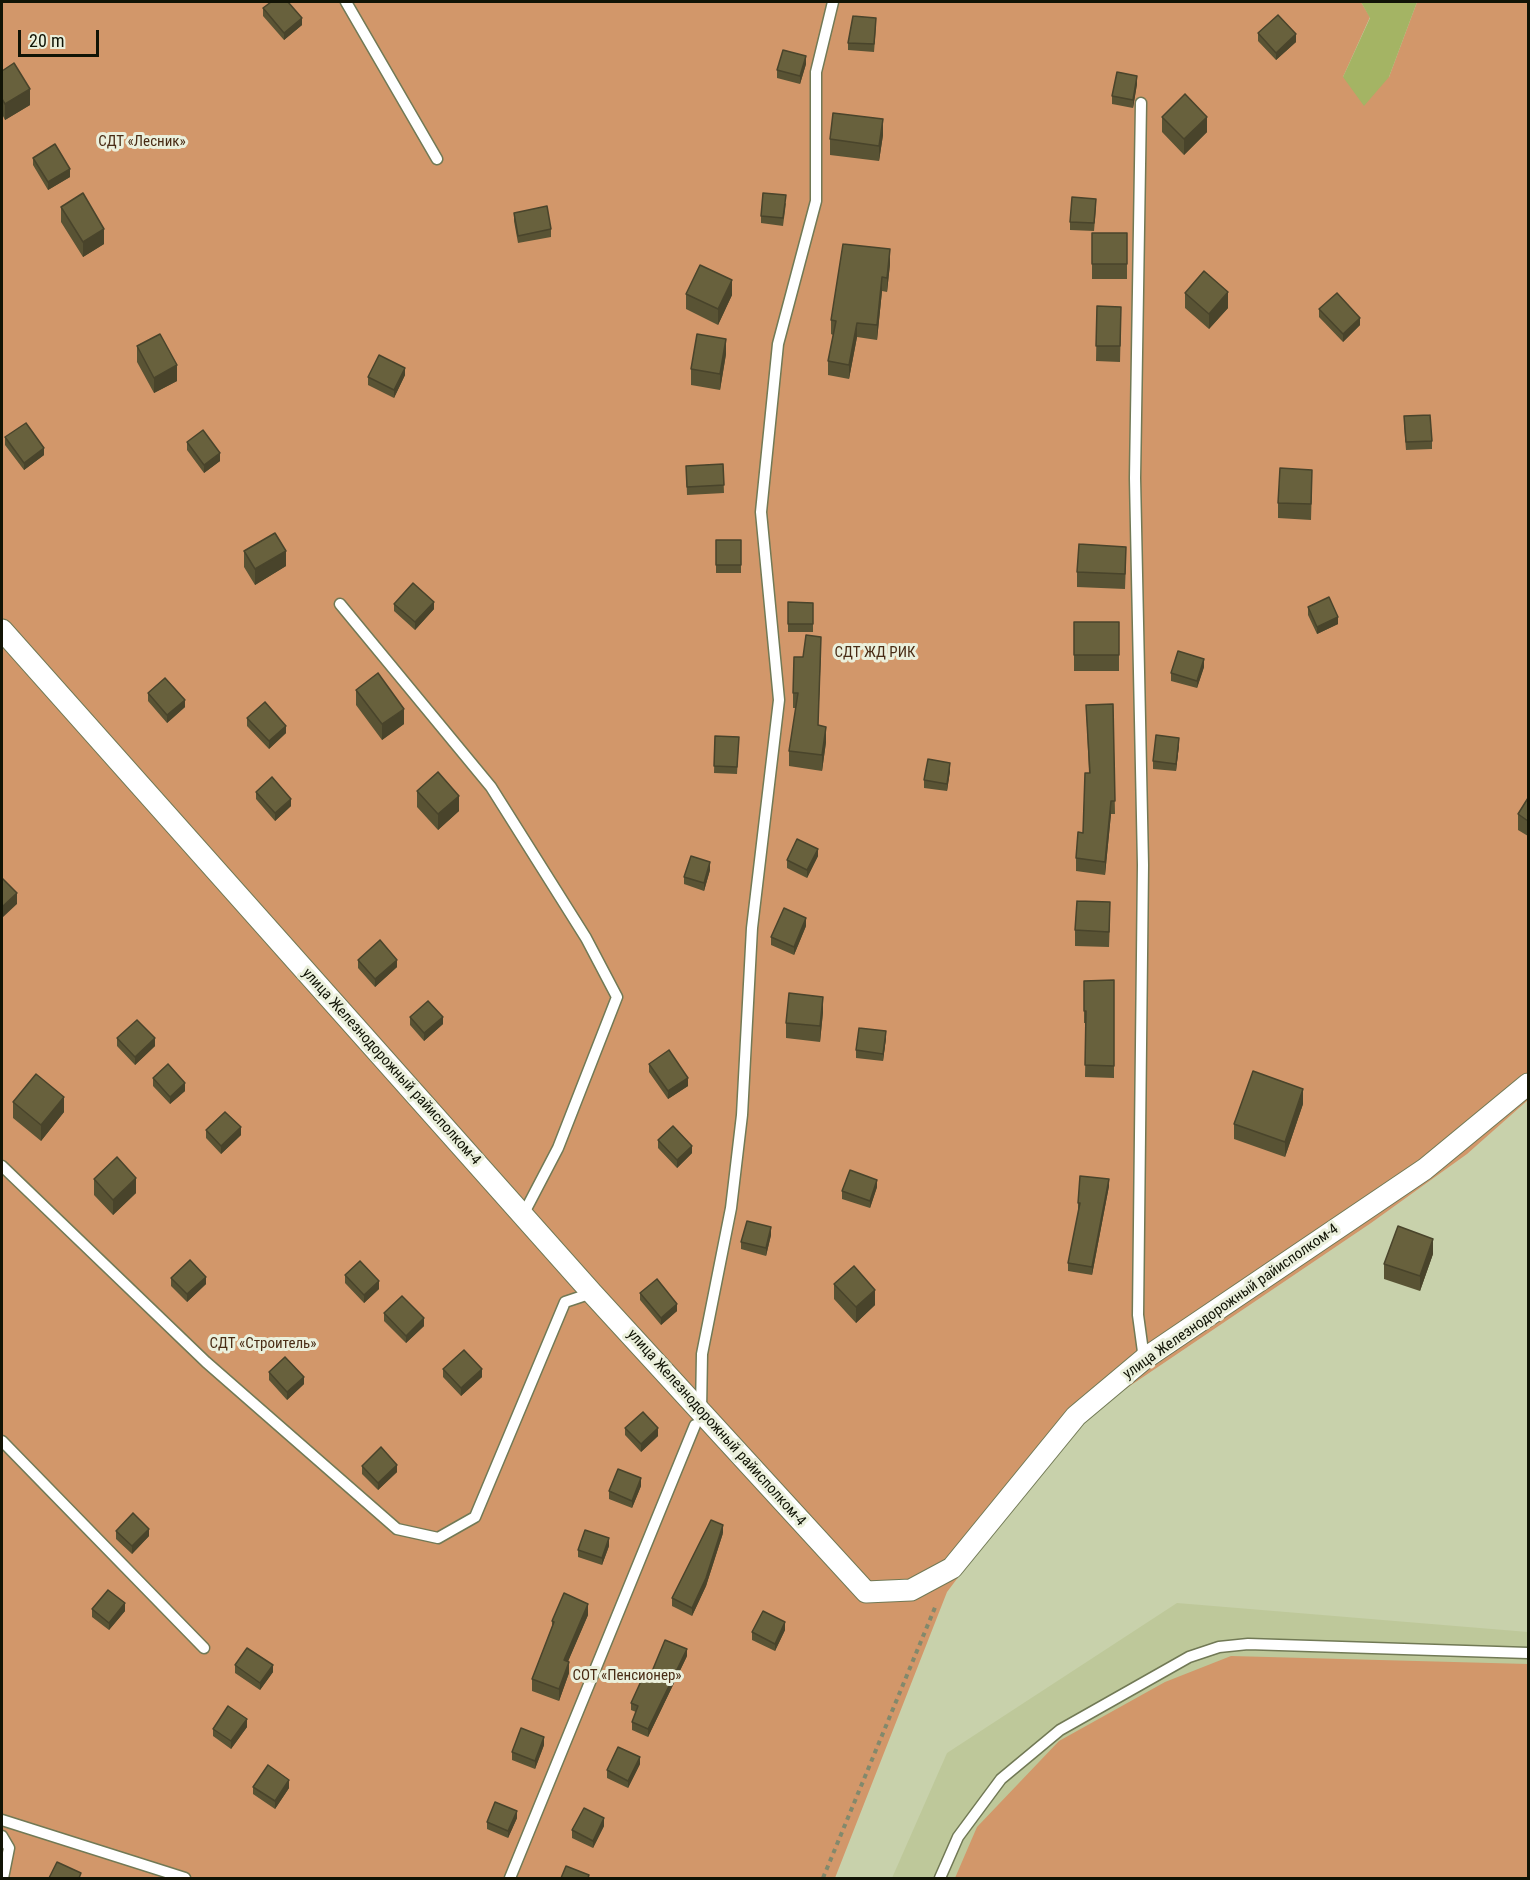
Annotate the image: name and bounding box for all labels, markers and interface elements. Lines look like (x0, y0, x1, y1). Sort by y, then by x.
scale bar (21, 18, 102, 56)
text: 20 m (29, 30, 64, 51)
park label: СДТ «Лесник» (98, 133, 186, 151)
park label: СДТ ЖД РИК (835, 644, 915, 662)
street label: улица Железнодорожный райисполком-4 (298, 965, 484, 1169)
street label: улица Железнодорожный райисполком-4 (1120, 1220, 1342, 1384)
street label: улица Железнодорожный райисполком-4 (623, 1326, 809, 1530)
park label: СДТ «Строитель» (209, 1335, 317, 1353)
park label: СОТ «Пенсионер» (572, 1667, 682, 1685)

